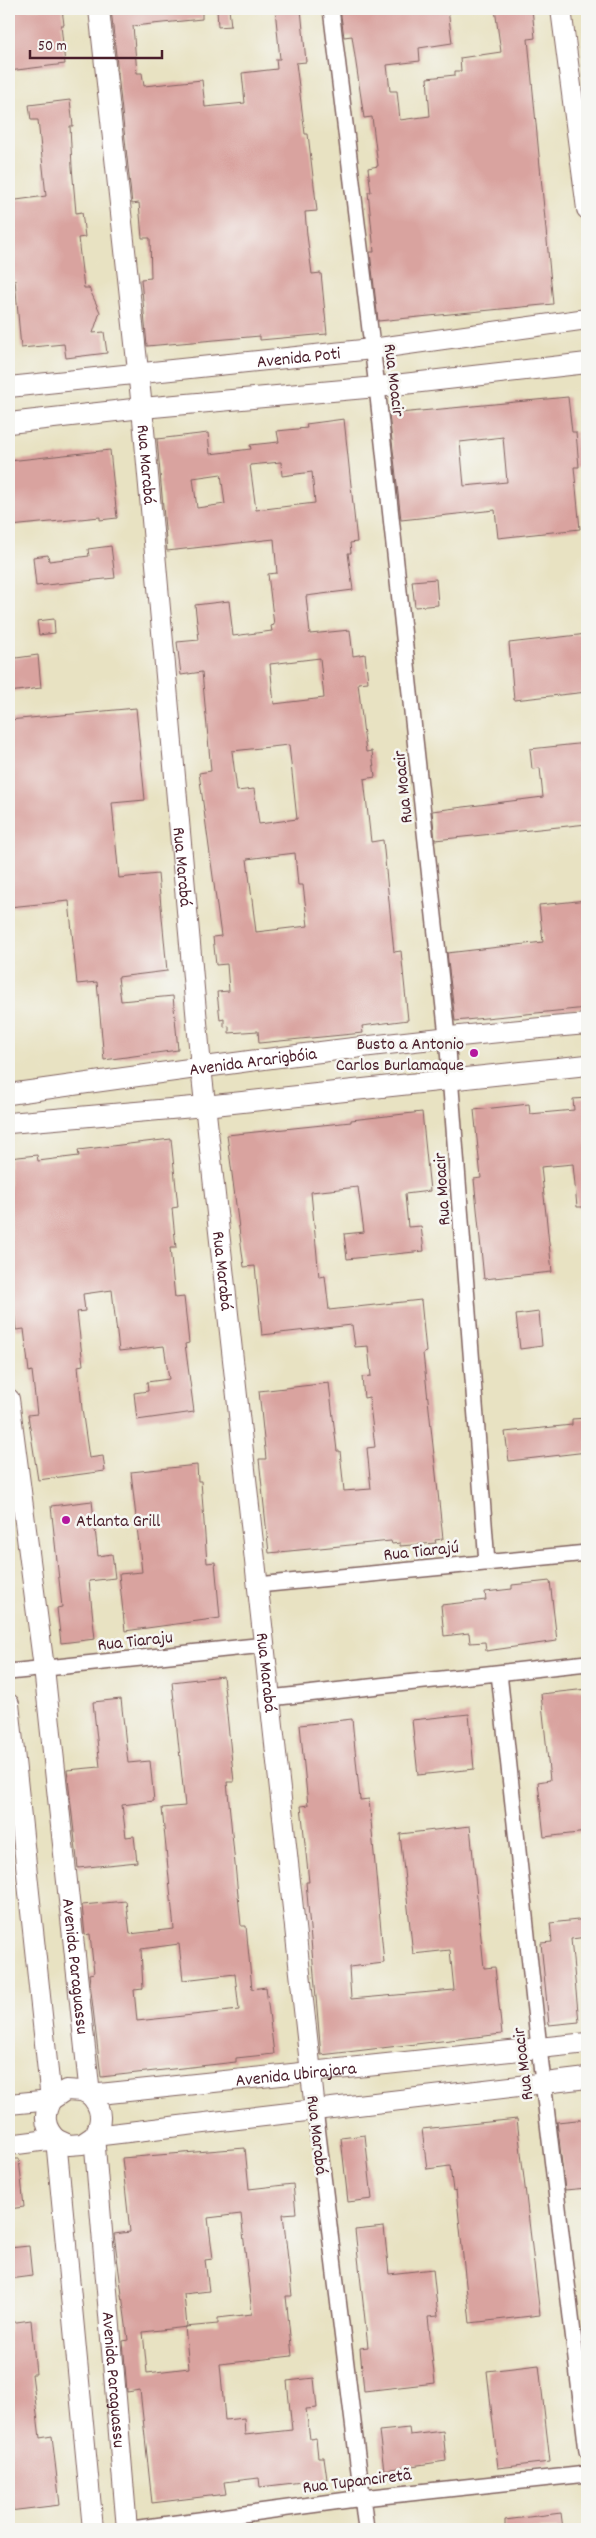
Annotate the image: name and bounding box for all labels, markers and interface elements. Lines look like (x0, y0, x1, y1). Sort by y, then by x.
scale bar (30, 28, 162, 60)
text: 50 m (38, 36, 67, 58)
street label: Avenida Poti (256, 342, 342, 376)
street label: Rua Moacir (376, 342, 409, 419)
street label: Rua Marabá (129, 424, 161, 506)
street label: Rua Moacir (388, 749, 421, 824)
street label: Rua Marabá (165, 826, 197, 908)
place label: Busto a Antonio Carlos Burlamaque (336, 1033, 464, 1079)
street label: Avenida Ararigbóia (188, 1042, 319, 1084)
marker: Busto a Antonio Carlos Burlamaque (468, 1047, 480, 1059)
street label: Rua Moacir (428, 1151, 459, 1226)
street label: Rua Marabá (204, 1230, 238, 1312)
place label: Atlanta Grill (76, 1510, 161, 1535)
marker: Atlanta Grill (60, 1514, 72, 1526)
street label: Rua Tiarajú (382, 1536, 460, 1569)
street label: Rua Tiaraju (96, 1626, 174, 1659)
street label: Rua Marabá (248, 1632, 281, 1714)
street label: Avenida Paraguassu (54, 1897, 93, 2036)
street label: Rua Moacir (508, 2025, 541, 2102)
street label: Avenida Ubirajara (234, 2057, 358, 2095)
street label: Rua Marabá (298, 2094, 333, 2177)
street label: Avenida Paraguassu (94, 2311, 130, 2449)
street label: Rua Tupanciretã (301, 2463, 413, 2502)

